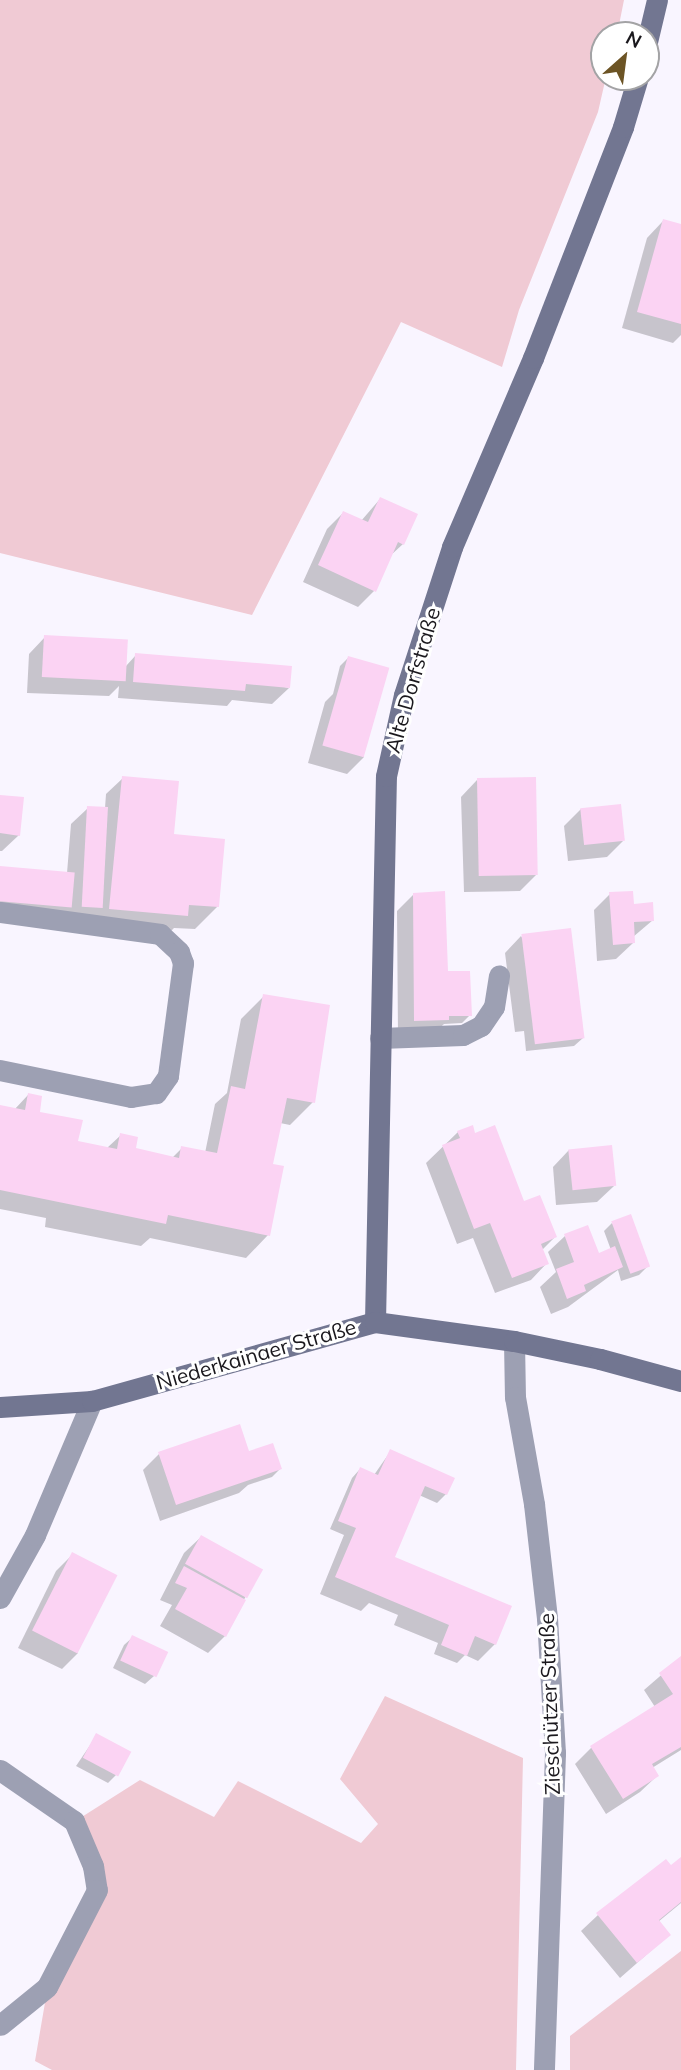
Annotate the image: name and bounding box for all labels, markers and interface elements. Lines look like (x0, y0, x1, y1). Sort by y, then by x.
north arrow (590, 21, 660, 91)
text: N (622, 25, 646, 53)
street label: Alte Dorfstraße (379, 604, 445, 756)
street label: Niederkainaer Straße (153, 1313, 359, 1395)
street label: Zieschützer Straße (533, 1613, 565, 1795)

